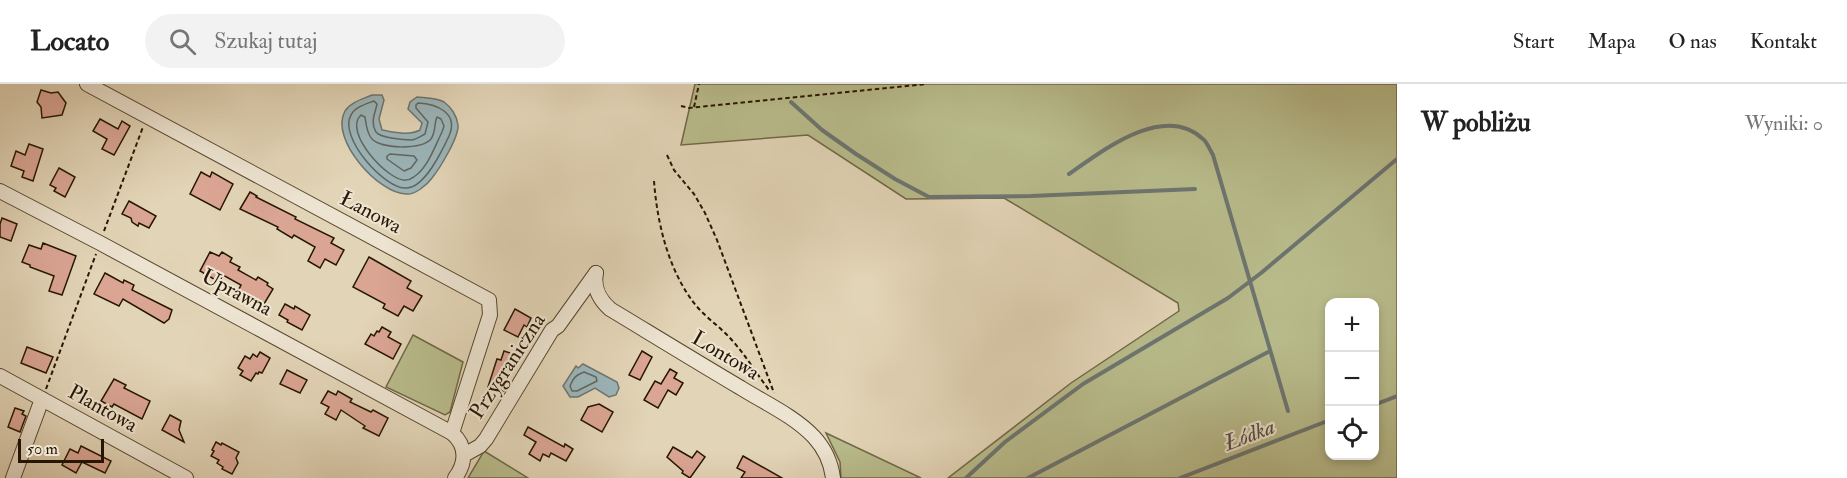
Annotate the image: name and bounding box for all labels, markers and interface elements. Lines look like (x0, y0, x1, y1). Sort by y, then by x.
search box (145, 14, 565, 68)
text: Locato (30, 24, 109, 59)
icon: search (166, 25, 199, 58)
text: Szukaj tutaj (214, 27, 317, 55)
text: Start (1513, 28, 1555, 55)
text: Mapa (1588, 28, 1636, 55)
text: O nas (1669, 28, 1717, 55)
text: Kontakt (1750, 28, 1817, 55)
text: W pobliżu (1421, 107, 1531, 139)
text: Wyniki: 0 (1745, 111, 1823, 136)
street label: Łanowa (335, 185, 407, 240)
street label: Uprawna (197, 263, 277, 322)
map controls (1325, 298, 1379, 460)
button: + (1325, 298, 1379, 352)
street label: Przygraniczna (463, 308, 552, 424)
street label: Lontowa (687, 325, 765, 386)
button: − (1325, 352, 1379, 406)
street label: Plantowa (63, 378, 143, 439)
button: locate (1325, 406, 1379, 460)
water label: Łódka (1219, 412, 1279, 458)
scale bar (18, 436, 104, 464)
text: 50 m (27, 439, 58, 459)

